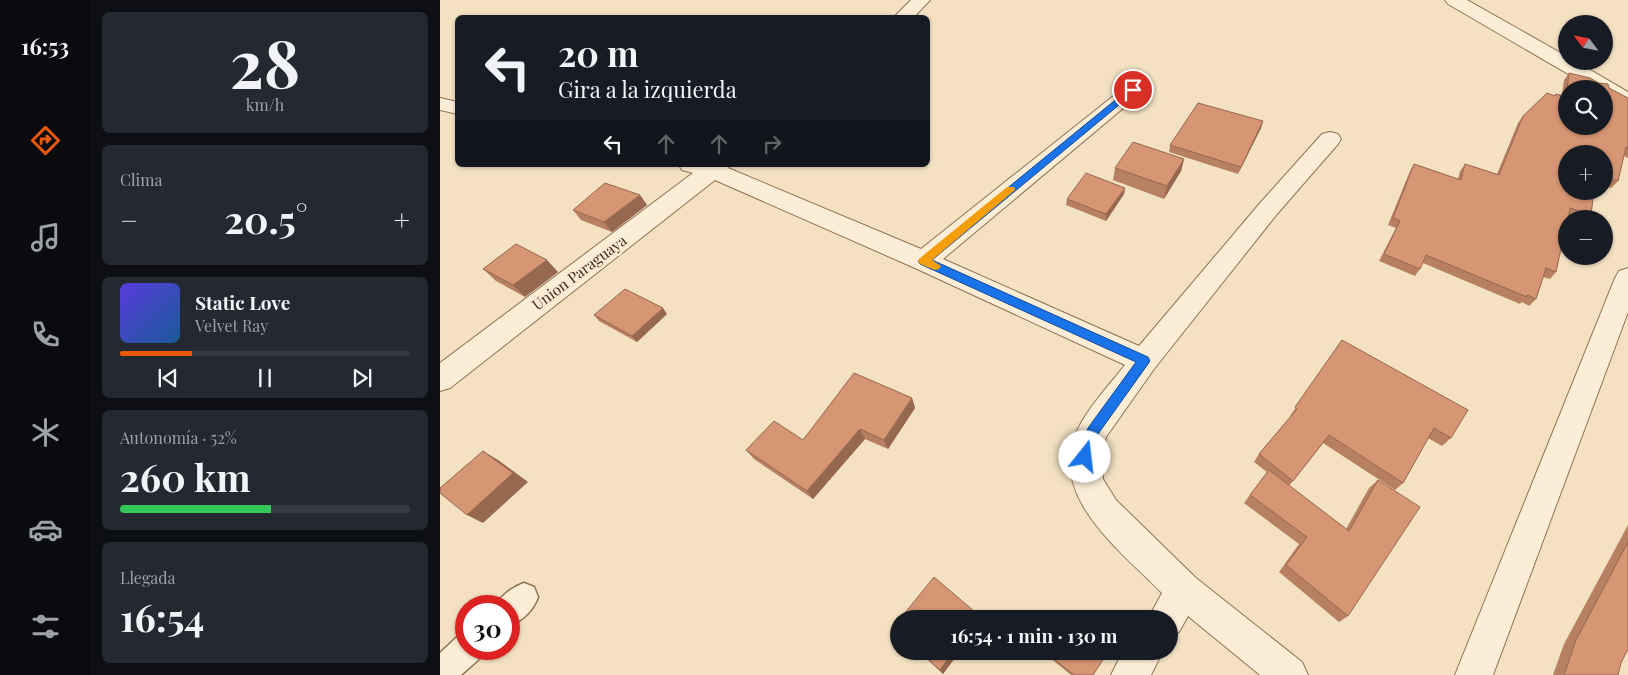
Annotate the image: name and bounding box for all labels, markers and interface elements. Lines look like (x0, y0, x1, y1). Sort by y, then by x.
north arrow (1558, 15, 1612, 70)
map controls (1558, 15, 1613, 265)
text: 28 (230, 18, 300, 104)
text: 20 m (558, 29, 639, 76)
text: 16:53 (21, 31, 69, 61)
icon: left (475, 35, 540, 100)
pin (1112, 69, 1154, 111)
text: Gira a la izquierda (558, 74, 737, 104)
icon: arrive (1119, 76, 1147, 104)
button: search (1558, 80, 1613, 135)
text: km/h (246, 94, 284, 115)
icon: directions (28, 123, 63, 158)
icon: left (599, 130, 627, 158)
icon: ahead (652, 130, 680, 158)
icon: ahead (705, 130, 733, 158)
icon: right (758, 130, 786, 158)
button: + (1558, 145, 1613, 200)
text: Clima (120, 169, 162, 190)
text: 20.5° (224, 193, 307, 244)
text: − (120, 201, 138, 238)
text: + (394, 201, 410, 238)
button: − (1558, 210, 1613, 265)
icon: music (28, 220, 63, 255)
street label: Union Paraguaya (528, 230, 631, 314)
text: Static Love (195, 289, 290, 315)
text: Velvet Ray (195, 315, 268, 336)
icon: phone (28, 317, 63, 352)
icon: previous (154, 364, 182, 392)
icon: pause (251, 364, 279, 392)
icon: next (348, 364, 376, 392)
icon: climate (28, 415, 63, 450)
text: Autonomía · 52% (120, 427, 237, 448)
position arrow (1058, 430, 1110, 482)
text: 260 km (120, 451, 251, 502)
icon: car (28, 512, 63, 547)
text: Llegada (120, 567, 175, 588)
text: 16:54 (120, 591, 204, 642)
speed limit sign: 30 (455, 595, 520, 660)
icon: filters (28, 609, 63, 644)
text: 16:54 · 1 min · 130 m (950, 622, 1118, 648)

